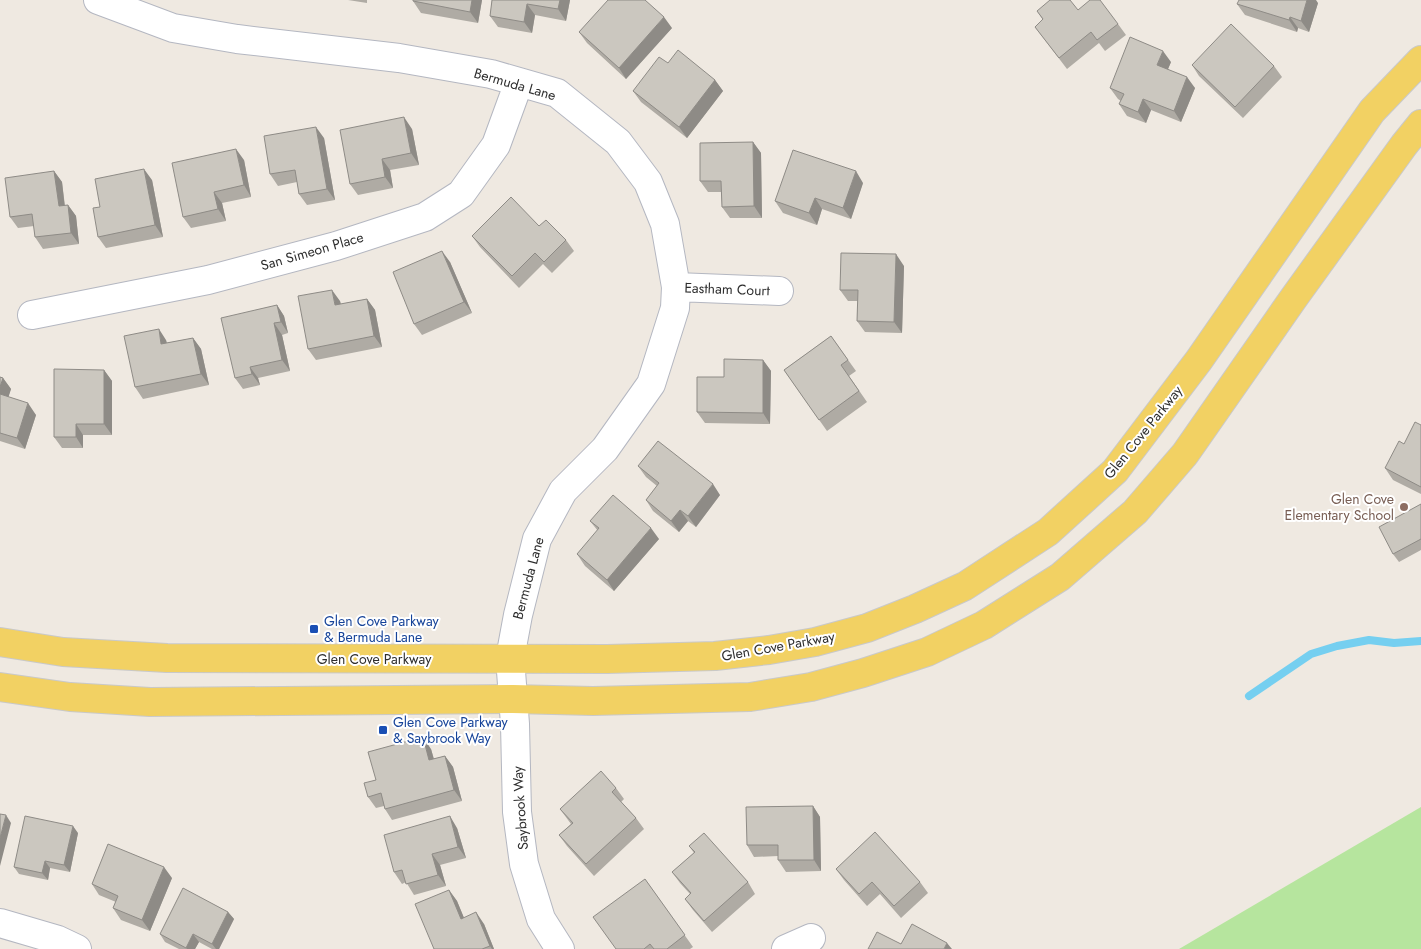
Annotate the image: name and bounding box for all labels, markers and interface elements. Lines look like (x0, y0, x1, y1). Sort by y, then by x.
street label: Bermuda Lane (472, 63, 558, 105)
street label: San Simeon Place (258, 227, 366, 275)
street label: Eastham Court (684, 278, 771, 301)
street label: Glen Cove Parkway (1099, 380, 1187, 483)
place label: Glen Cove Elementary School (1284, 489, 1394, 525)
marker: Glen Cove Elementary School (1398, 501, 1410, 513)
street label: Bermuda Lane (507, 535, 549, 621)
place label: Glen Cove Parkway & Bermuda Lane (324, 611, 440, 647)
marker: Glen Cove Parkway & Bermuda Lane (308, 623, 320, 635)
street label: Glen Cove Parkway (720, 626, 837, 666)
street label: Glen Cove Parkway (317, 649, 432, 669)
place label: Glen Cove Parkway & Saybrook Way (393, 712, 509, 748)
marker: Glen Cove Parkway & Saybrook Way (377, 724, 389, 736)
street label: Saybrook Way (507, 765, 533, 851)

